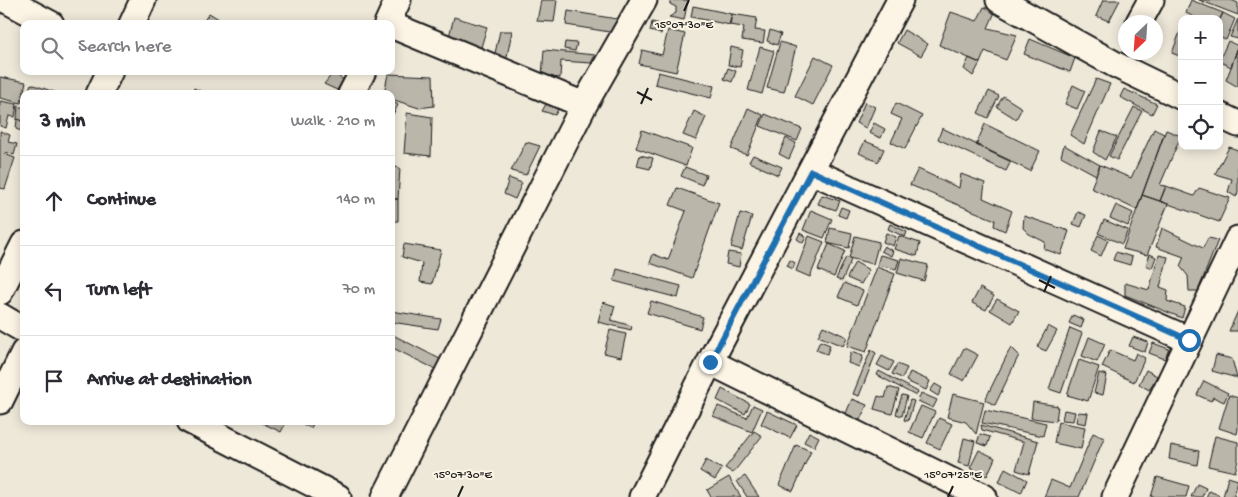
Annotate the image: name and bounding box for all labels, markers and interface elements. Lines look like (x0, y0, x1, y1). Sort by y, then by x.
north arrow (1118, 15, 1163, 60)
map controls (1178, 15, 1223, 150)
button: + (1178, 15, 1223, 60)
text: 15°07'30"E (654, 19, 714, 33)
search box (20, 20, 395, 75)
icon: search (38, 34, 66, 62)
text: Search here (78, 36, 172, 59)
button: − (1178, 60, 1223, 105)
button: locate (1178, 105, 1223, 150)
text: 3 min (40, 110, 85, 135)
text: Walk · 210 m (291, 113, 375, 132)
icon: ahead (40, 187, 68, 215)
text: Continue (87, 189, 156, 212)
text: 140 m (337, 191, 375, 210)
icon: left (40, 277, 68, 305)
text: Turn left (87, 279, 151, 302)
text: 70 m (342, 281, 375, 300)
route start (1178, 329, 1201, 352)
route end (699, 351, 722, 374)
icon: arrive (40, 367, 68, 395)
text: Arrive at destination (87, 369, 251, 392)
text: 15°07'30"E (433, 469, 493, 483)
text: 15°07'25"E (923, 469, 982, 483)

